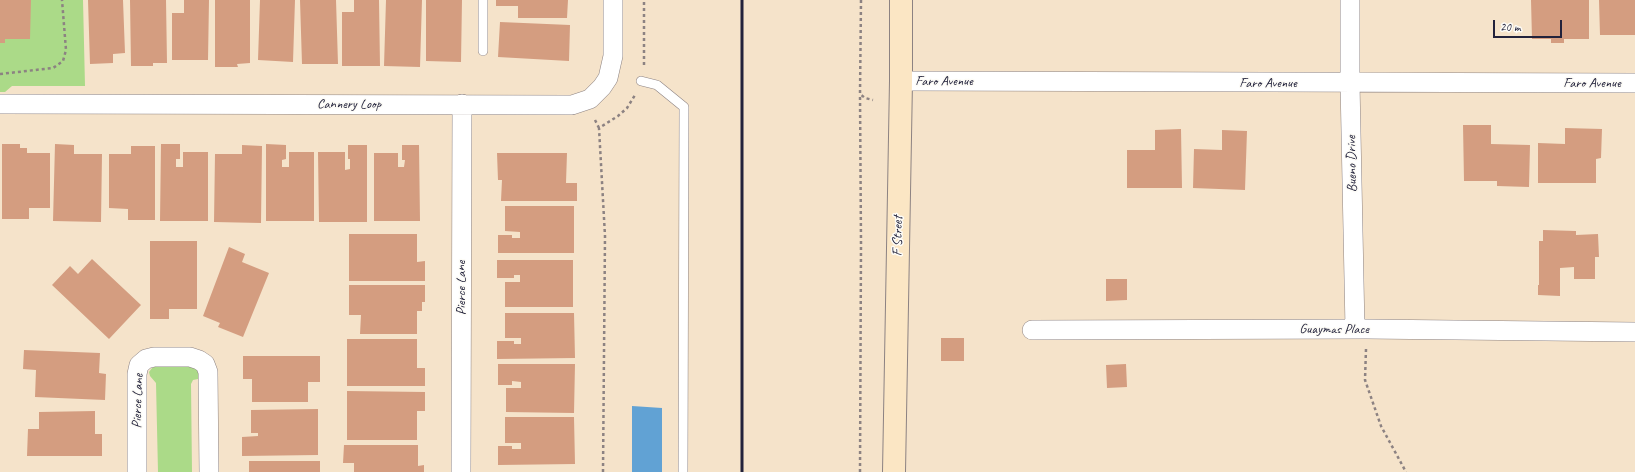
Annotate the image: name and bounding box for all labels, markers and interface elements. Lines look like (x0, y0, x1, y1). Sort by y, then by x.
scale bar (1495, 12, 1564, 38)
text: 20 m (1500, 19, 1520, 35)
street label: Faro Avenue (915, 73, 973, 89)
street label: Faro Avenue (1239, 75, 1297, 91)
street label: Faro Avenue (1563, 75, 1621, 91)
street label: Cannery Loop (317, 96, 381, 112)
street label: Bueno Drive (1343, 135, 1361, 193)
street label: F Street (889, 216, 907, 256)
street label: Pierce Lane (453, 261, 469, 315)
street label: Guaymas Place (1299, 321, 1369, 337)
street label: Pierce Lane (129, 373, 147, 429)

